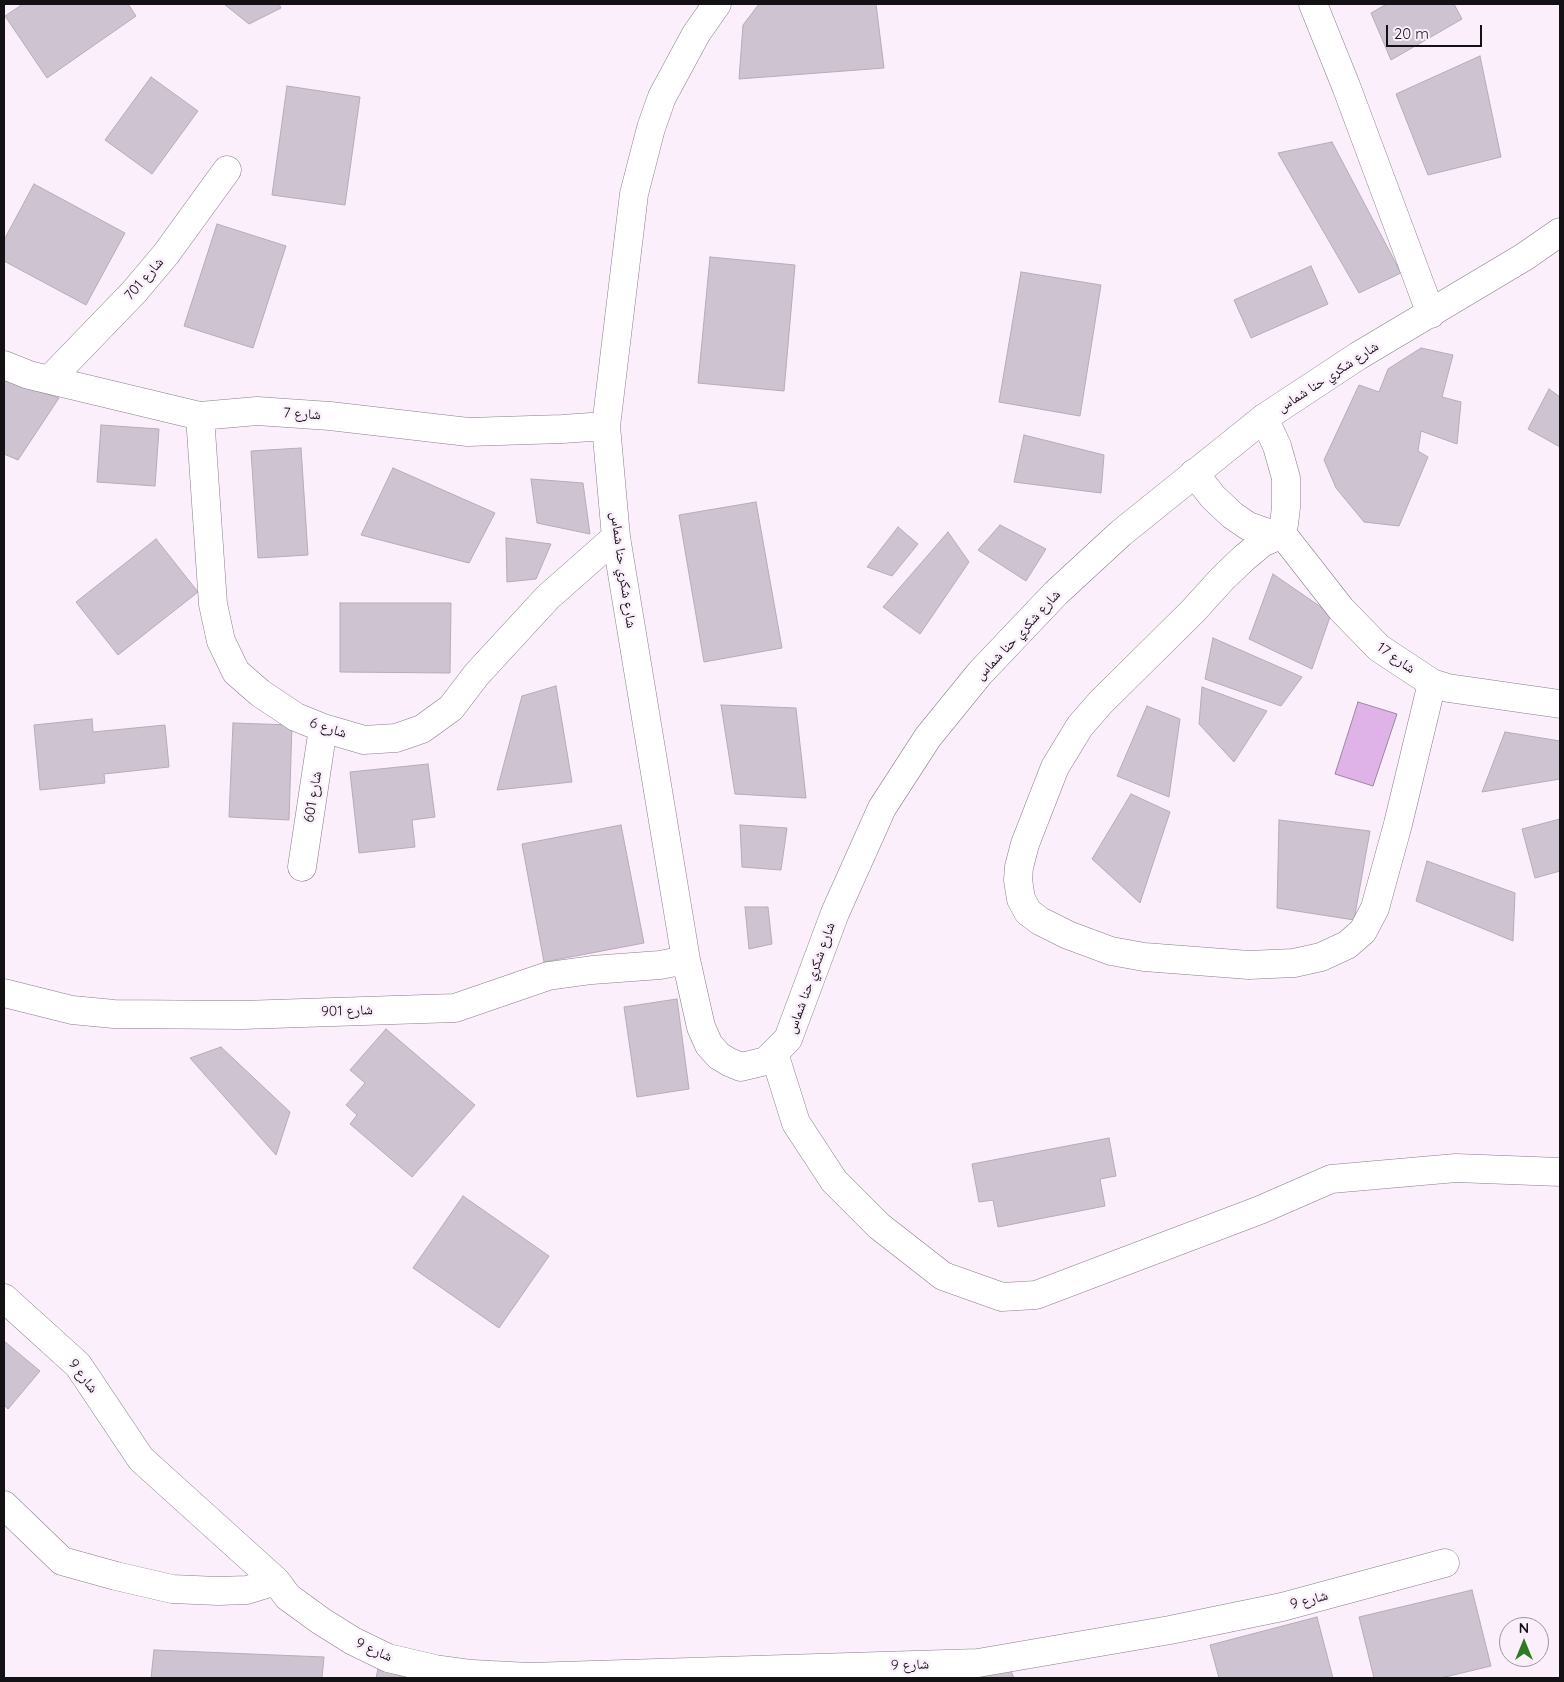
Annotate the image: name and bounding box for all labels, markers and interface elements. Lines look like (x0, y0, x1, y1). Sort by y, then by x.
scale bar (1389, 15, 1485, 47)
text: 20 m (1394, 24, 1429, 43)
street label: شارع 701 (121, 254, 167, 304)
street label: شارع شكري حنا شماس (1274, 338, 1382, 416)
street label: شارع 7 (283, 405, 321, 423)
street label: شارع شكري حنا شماس (607, 511, 639, 629)
street label: شارع شكري حنا شماس (972, 586, 1064, 684)
street label: شارع 17 (1374, 639, 1418, 677)
street label: شارع 6 (307, 714, 349, 742)
street label: شارع 601 (301, 770, 325, 824)
street label: شارع شكري حنا شماس (783, 920, 839, 1036)
street label: شارع 901 (321, 1002, 373, 1020)
street label: شارع 9 (65, 1356, 101, 1396)
street label: شارع 9 (1288, 1587, 1330, 1613)
north arrow (1499, 1617, 1549, 1667)
text: N (1519, 1619, 1529, 1637)
street label: شارع 9 (353, 1635, 395, 1665)
street label: شارع 9 (891, 1656, 929, 1674)

